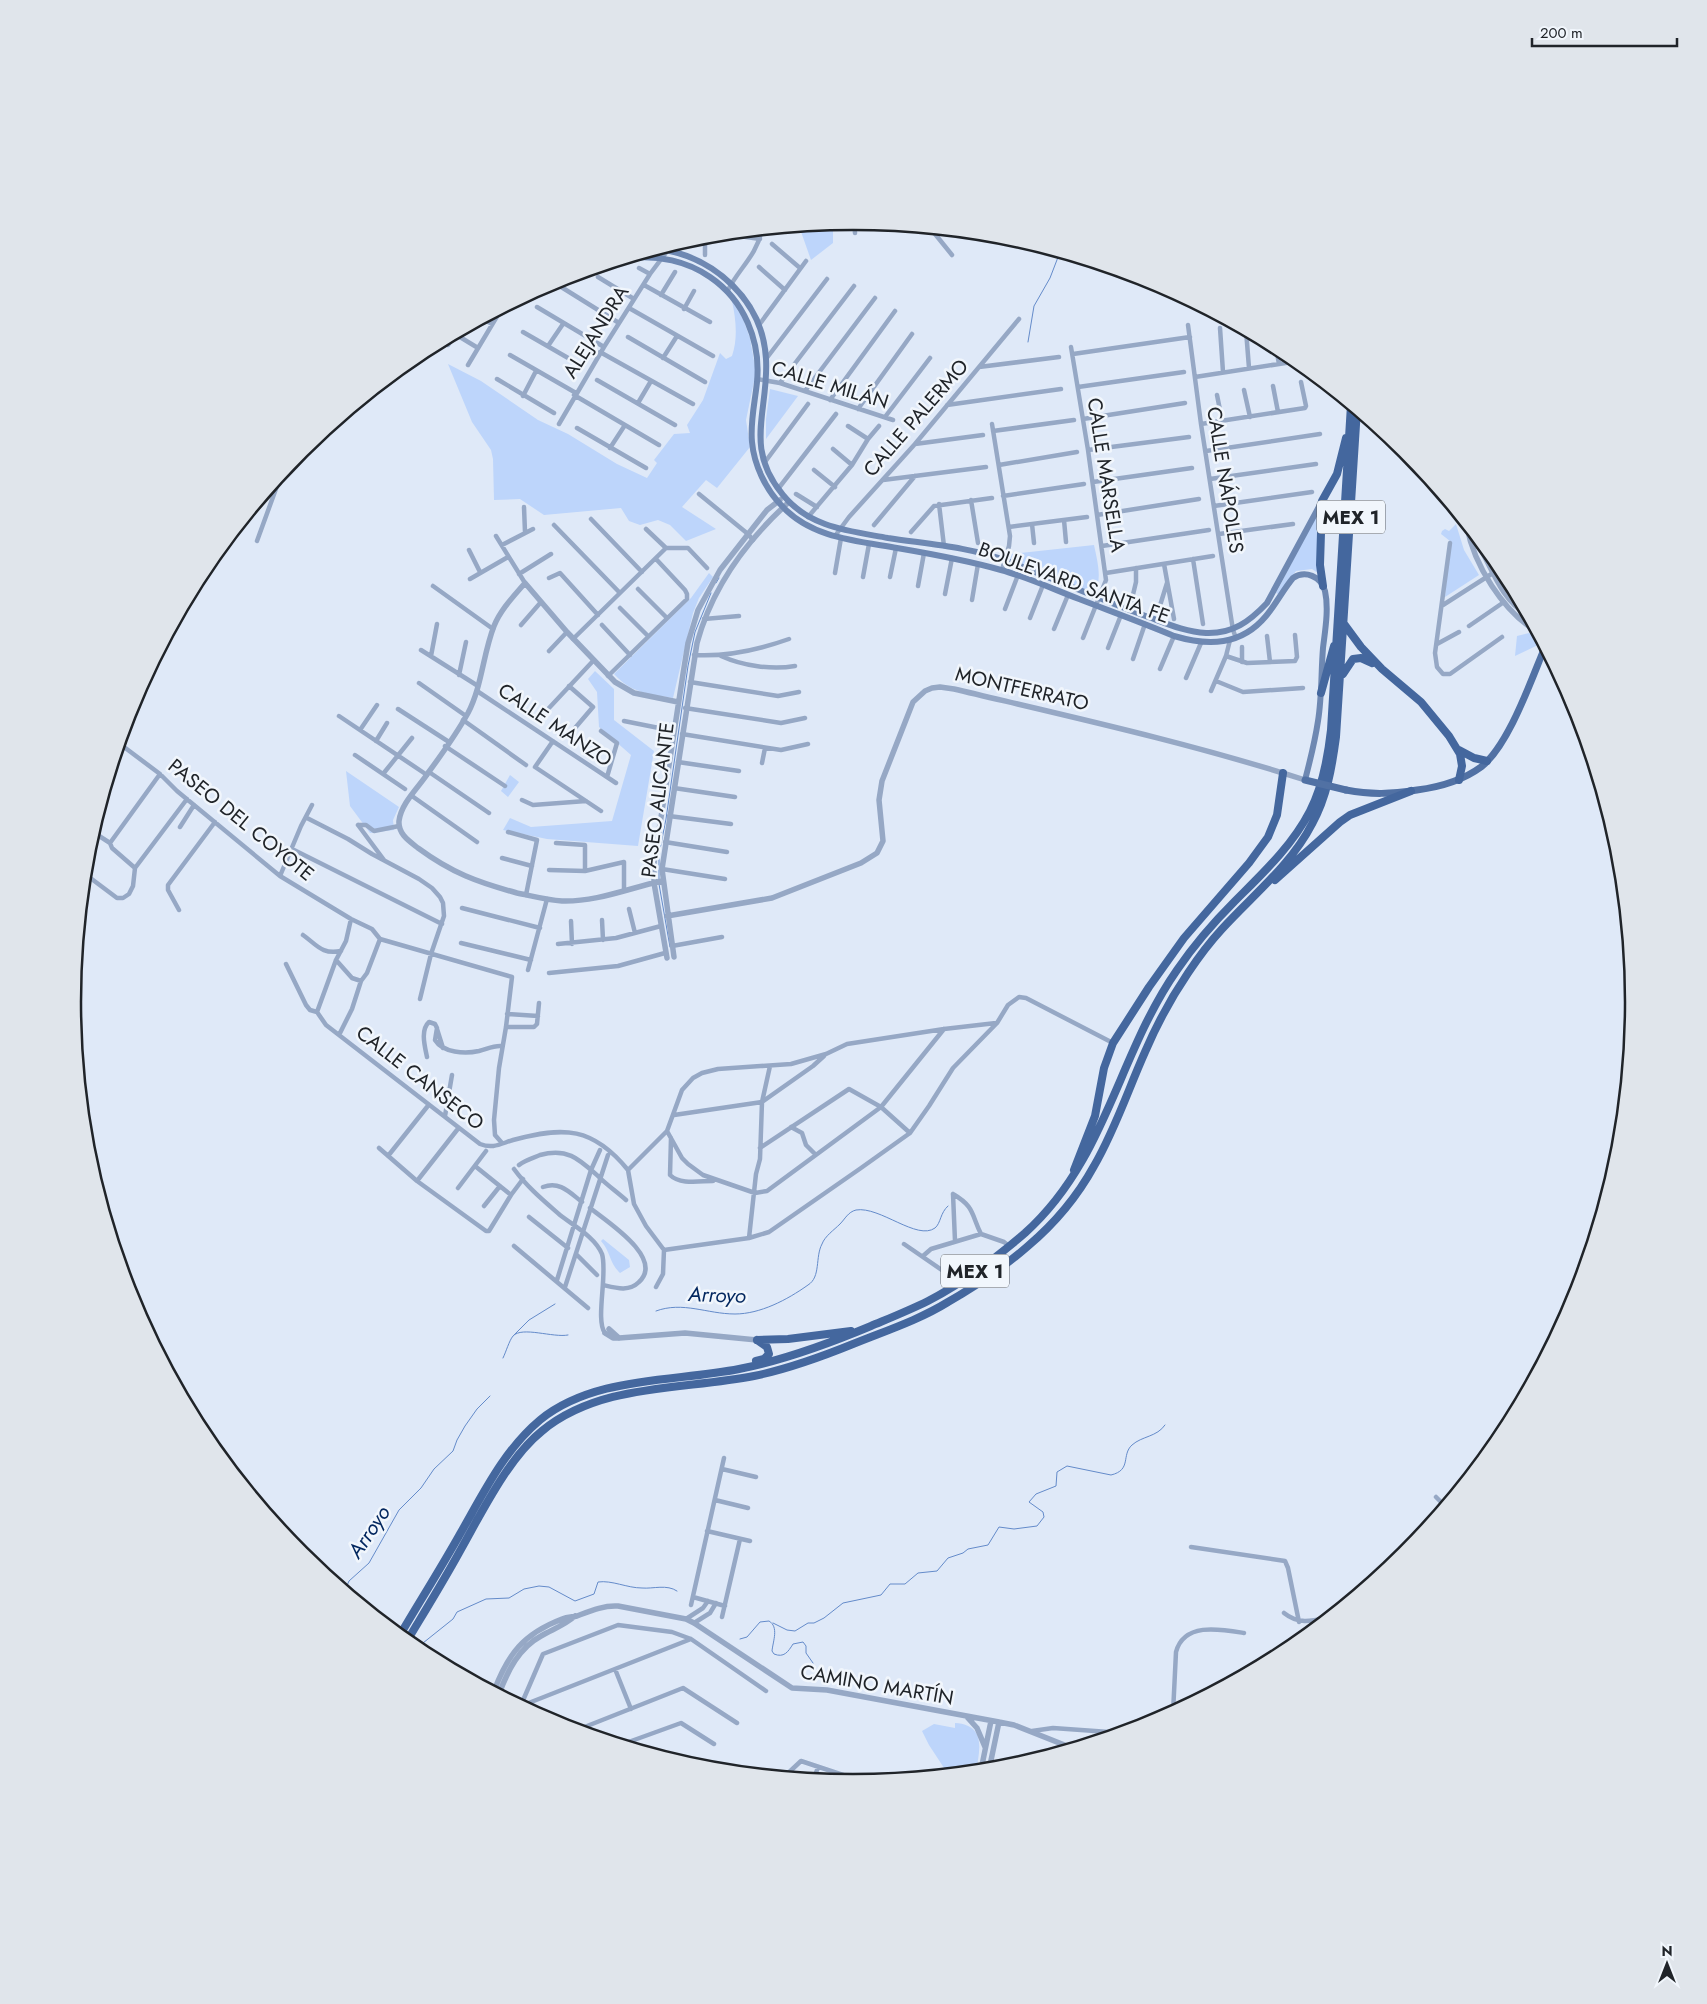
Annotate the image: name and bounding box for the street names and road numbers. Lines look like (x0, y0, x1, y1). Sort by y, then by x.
street label: ALEJANDRA (556, 279, 636, 384)
street label: CALLE MILÁN (768, 353, 892, 417)
street label: CALLE PALERMO (857, 353, 975, 483)
street label: CALLE MARSELLA (1079, 396, 1133, 555)
street label: CALLE NÁPOLES (1199, 405, 1251, 555)
road number: MEX 1 (1317, 501, 1385, 534)
street label: BOULEVARD SANTA FE (974, 535, 1174, 631)
street label: MONTFERRATO (952, 660, 1092, 718)
street label: CALLE MANZO (492, 676, 618, 774)
street label: PASEO ALICANTE (634, 721, 682, 879)
street label: PASEO DEL COYOTE (162, 752, 320, 888)
street label: CALLE CANSECO (350, 1019, 490, 1137)
road number: MEX 1 (941, 1254, 1009, 1288)
street label: CAMINO MARTÍN (798, 1657, 956, 1713)

